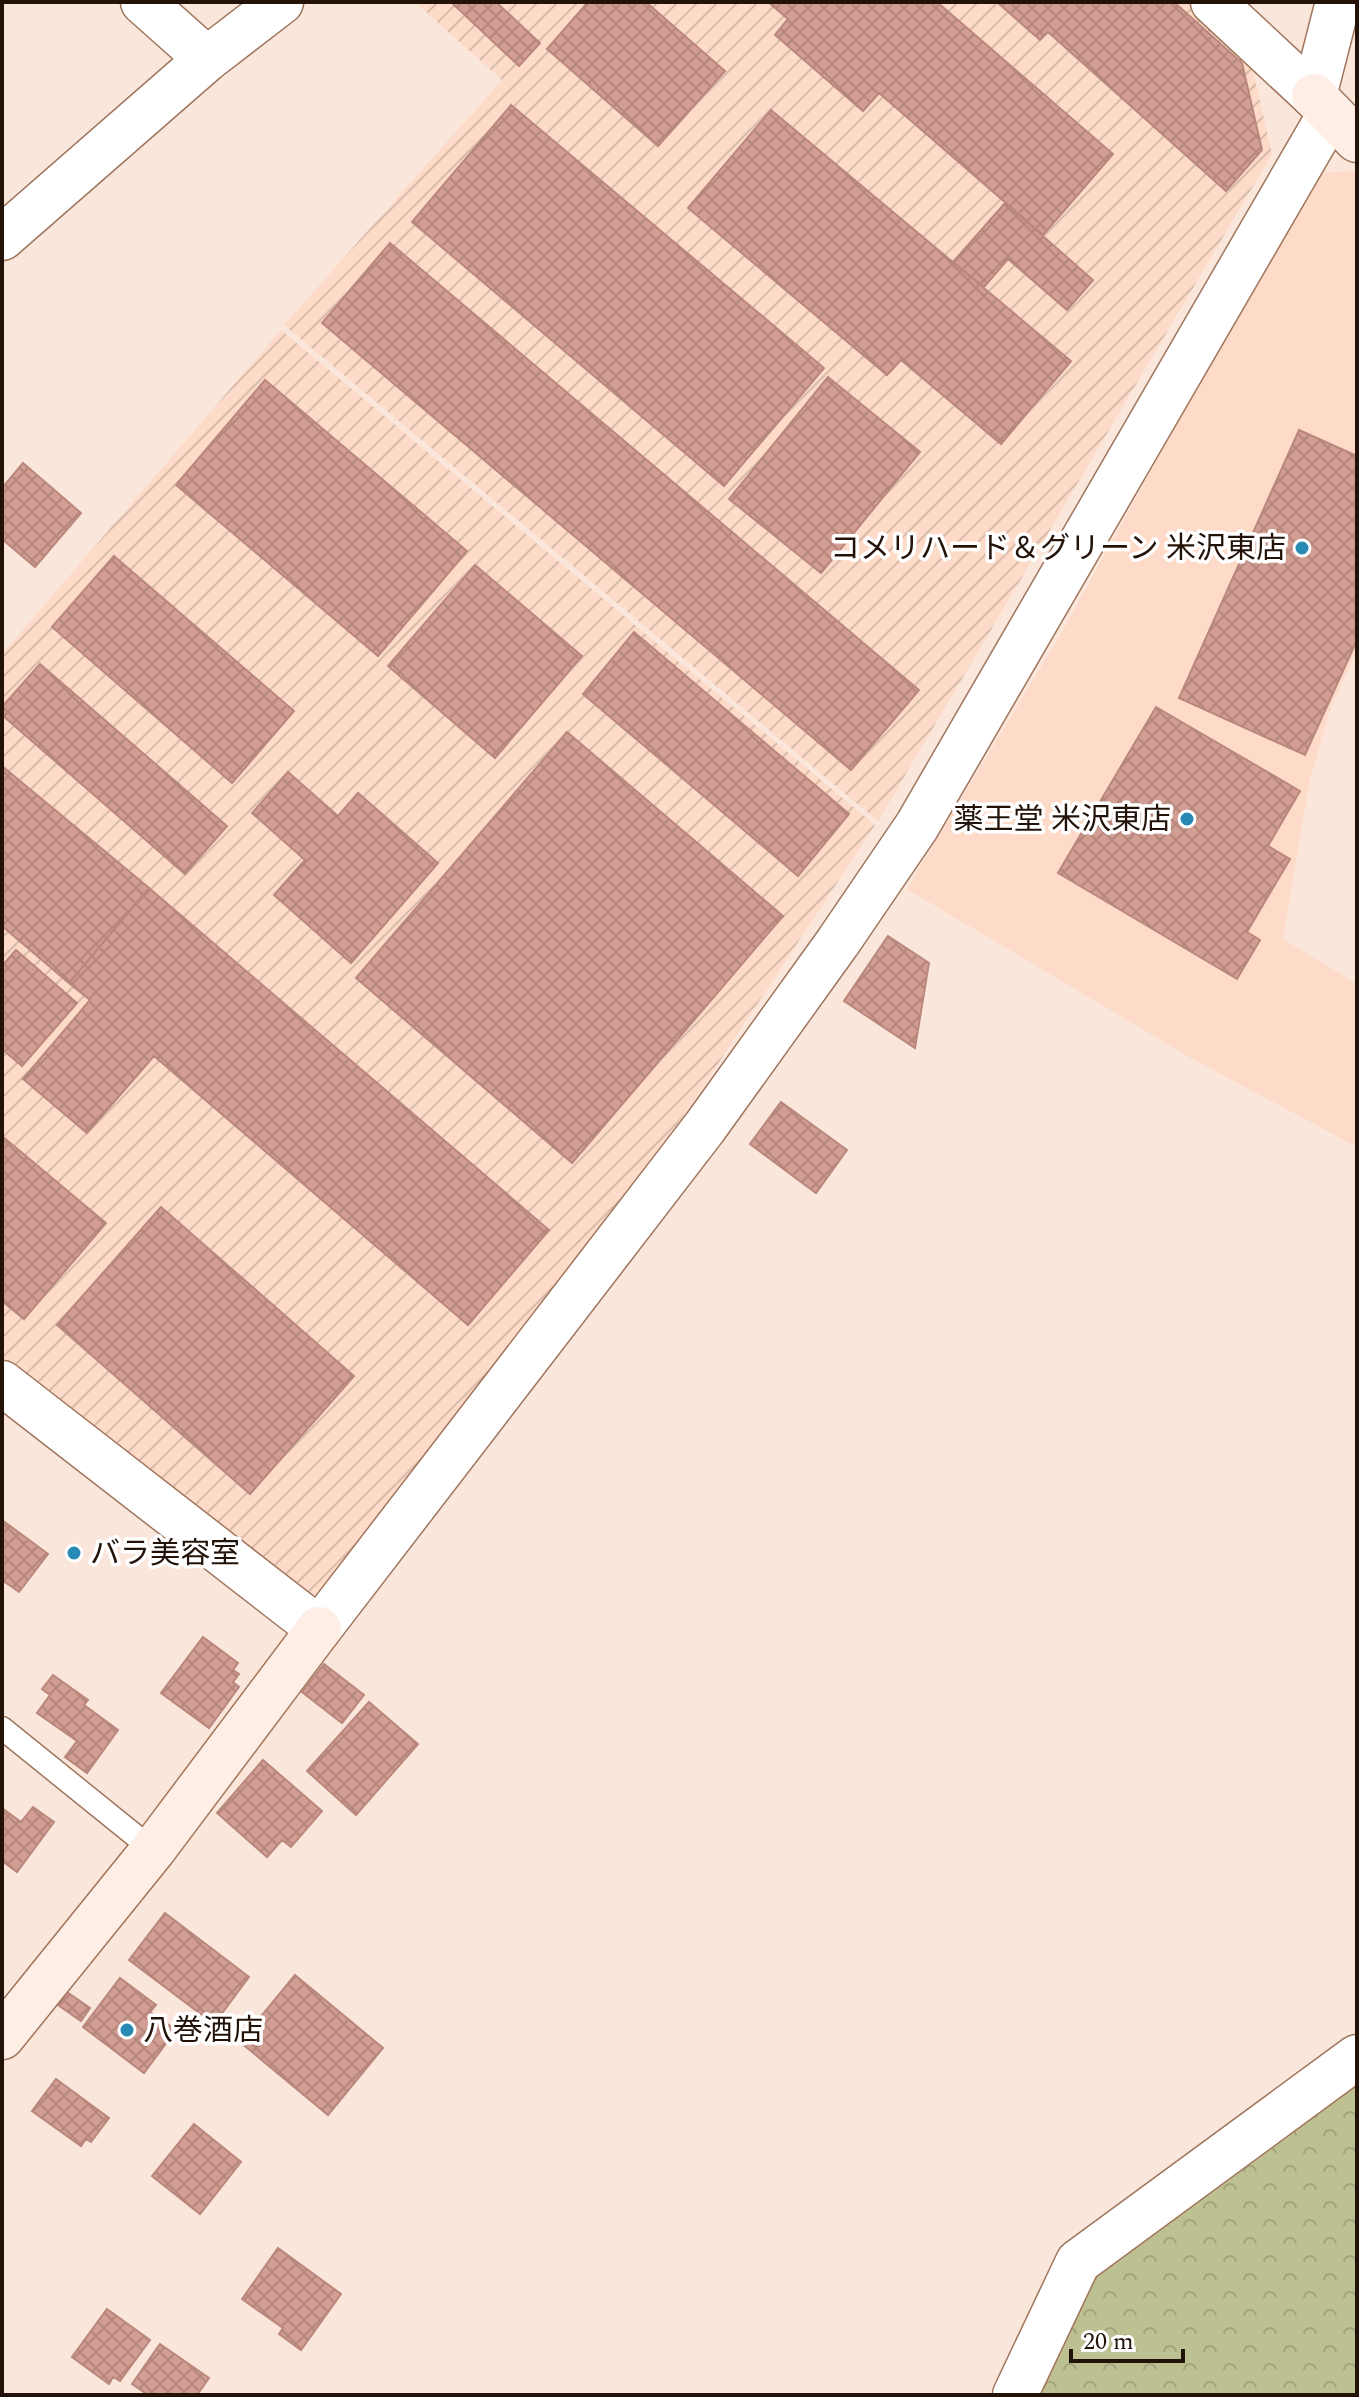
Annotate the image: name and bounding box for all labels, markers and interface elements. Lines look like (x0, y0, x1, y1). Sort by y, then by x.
place label: コメリハード＆グリーン 米沢東店 (830, 526, 1286, 572)
marker: コメリハード＆グリーン 米沢東店 (1293, 539, 1311, 557)
place label: 薬王堂 米沢東店 (954, 797, 1171, 843)
marker: 薬王堂 米沢東店 (1178, 810, 1196, 828)
place label: バラ美容室 (90, 1531, 240, 1577)
marker: バラ美容室 (65, 1544, 83, 1562)
place label: 八巻酒店 (143, 2008, 263, 2054)
marker: 八巻酒店 (118, 2021, 136, 2039)
scale bar (1071, 2313, 1183, 2363)
text: 20 m (1083, 2324, 1134, 2360)

